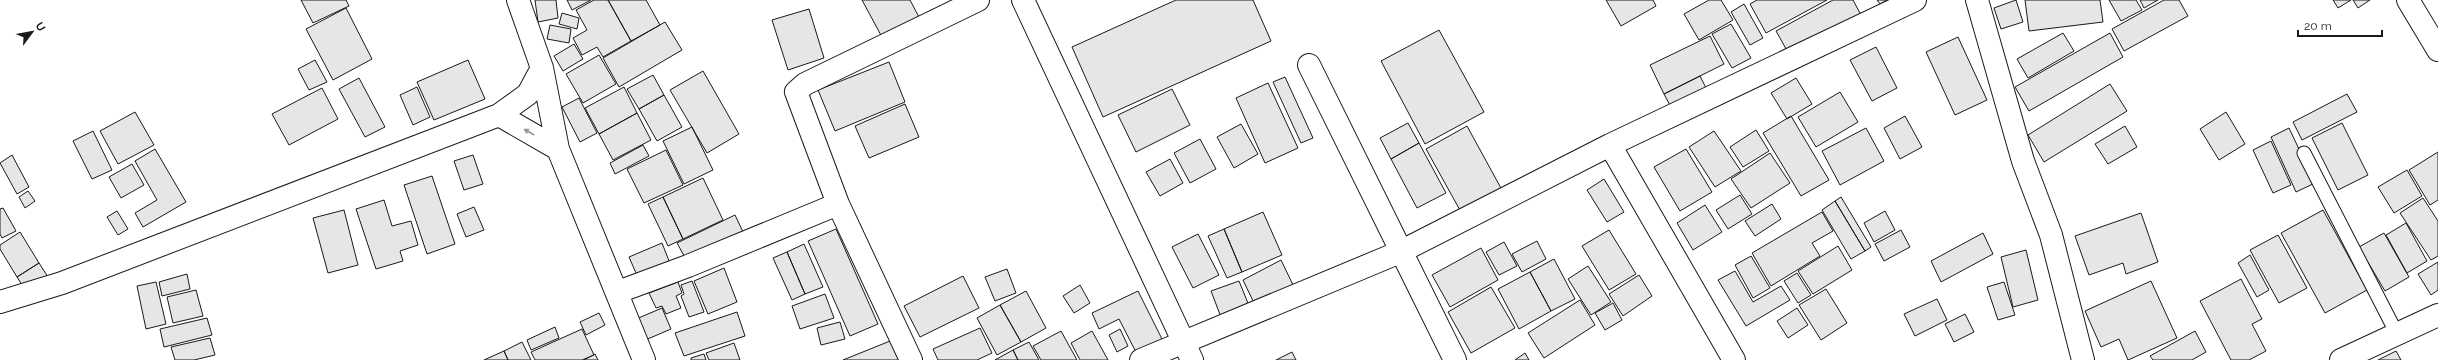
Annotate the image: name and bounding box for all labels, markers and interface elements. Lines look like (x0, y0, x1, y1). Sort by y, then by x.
north arrow (12, 12, 52, 52)
scale bar (2298, 12, 2382, 38)
text: 20 m (2304, 19, 2332, 33)
text: U (32, 20, 48, 34)
one-way arrow (523, 129, 535, 136)

